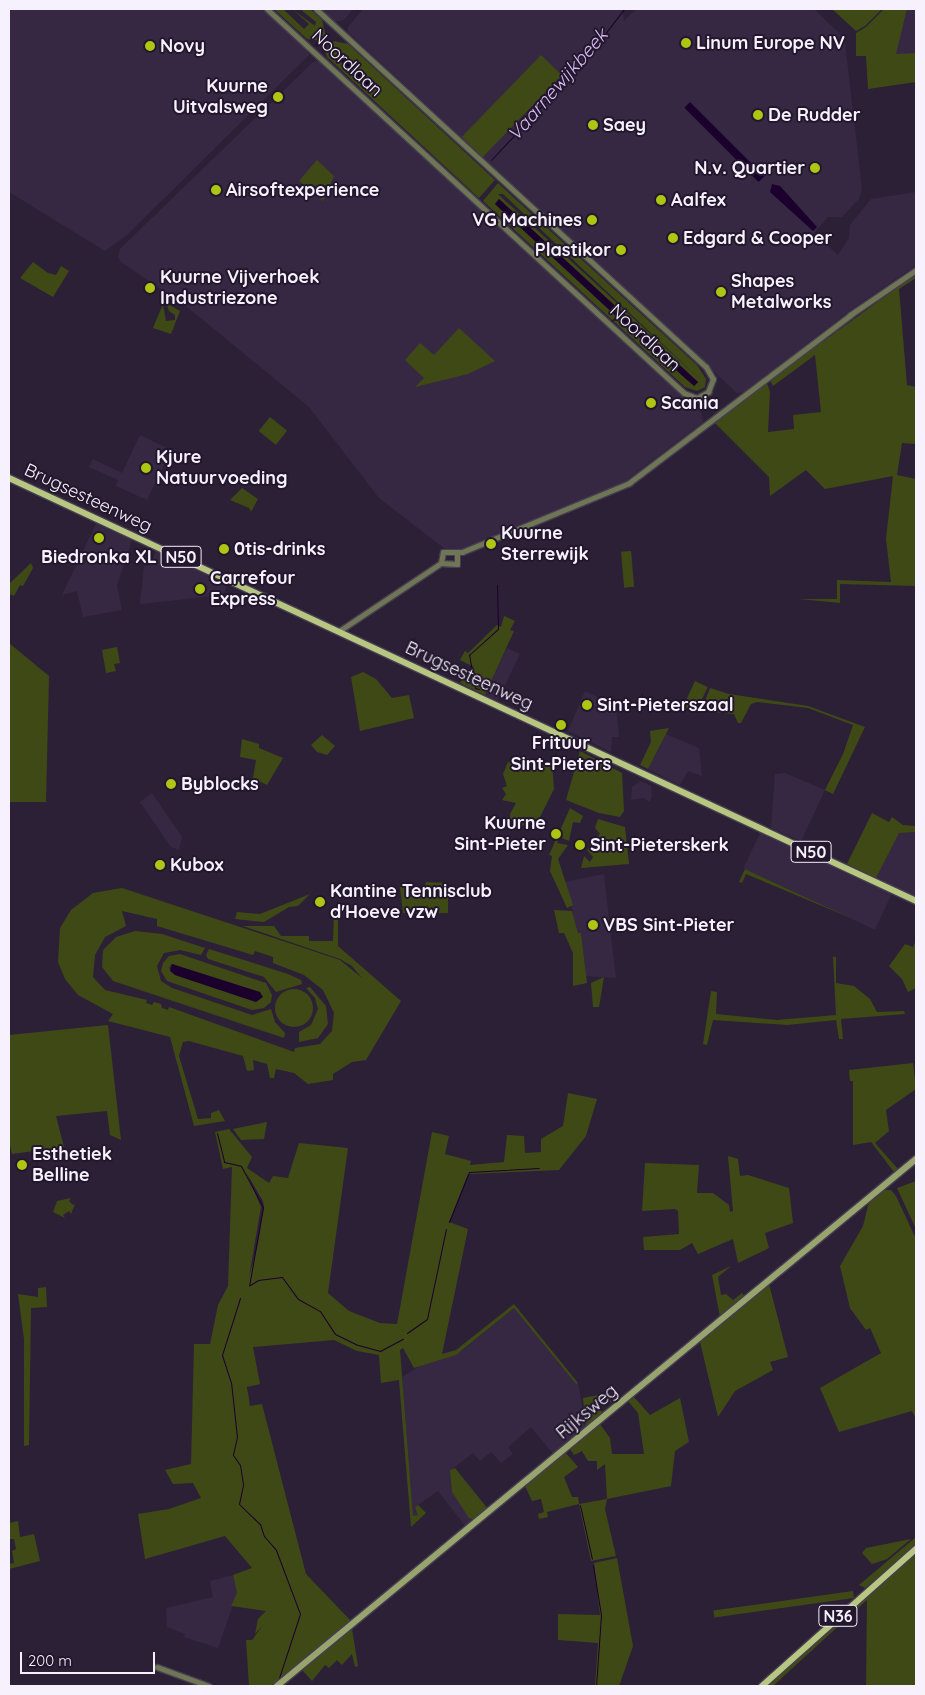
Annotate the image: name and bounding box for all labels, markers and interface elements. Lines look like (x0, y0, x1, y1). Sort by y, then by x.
water label: Vaarnewijkbeek (503, 24, 613, 146)
street label: Noordlaan (307, 25, 387, 101)
place label: Linum Europe NV (696, 32, 845, 54)
place label: Novy (160, 35, 205, 57)
marker: Linum Europe NV (680, 37, 692, 49)
marker: Novy (144, 40, 156, 52)
place label: Kuurne Uitvalsweg (173, 76, 268, 118)
marker: Kuurne Uitvalsweg (272, 91, 284, 103)
place label: De Rudder (768, 104, 860, 126)
marker: De Rudder (752, 109, 764, 121)
place label: Saey (603, 114, 646, 136)
marker: Saey (587, 119, 599, 131)
place label: N.v. Quartier (694, 157, 805, 179)
marker: N.v. Quartier (809, 162, 821, 174)
place label: Airsoftexperience (226, 179, 379, 201)
marker: Airsoftexperience (210, 184, 222, 196)
place label: Aalfex (671, 189, 726, 211)
marker: Aalfex (655, 194, 667, 206)
place label: VG Machines (472, 209, 582, 231)
marker: VG Machines (586, 214, 598, 226)
place label: Edgard & Cooper (683, 227, 832, 249)
marker: Edgard & Cooper (667, 232, 679, 244)
place label: Plastikor (535, 239, 611, 261)
marker: Plastikor (615, 244, 627, 256)
place label: Kuurne Vijverhoek Industriezone (160, 267, 319, 310)
place label: Shapes Metalworks (731, 271, 831, 314)
marker: Kuurne Vijverhoek Industriezone (144, 282, 156, 294)
marker: Shapes Metalworks (715, 286, 727, 298)
street label: Noordlaan (605, 300, 685, 376)
place label: Scania (661, 392, 719, 414)
marker: Scania (645, 397, 657, 409)
place label: Kjure Natuurvoeding (156, 447, 287, 489)
street label: Brugsesteenweg (21, 459, 155, 537)
marker: Kjure Natuurvoeding (140, 462, 152, 474)
place label: Kuurne Sterrewijk (501, 523, 589, 566)
marker: Biedronka XL (93, 532, 105, 544)
place label: 0tis-drinks (234, 538, 325, 560)
marker: Kuurne Sterrewijk (485, 538, 497, 550)
marker: 0tis-drinks (218, 543, 230, 555)
road number: N50 (160, 544, 202, 570)
place label: Biedronka XL (41, 546, 157, 568)
place label: Carrefour Express (210, 568, 295, 610)
marker: Carrefour Express (194, 583, 206, 595)
street label: Brugsesteenweg (402, 637, 536, 715)
place label: Sint-Pieterszaal (597, 694, 734, 716)
marker: Sint-Pieterszaal (581, 699, 593, 711)
marker: Frituur Sint-Pieters (555, 719, 567, 731)
place label: Frituur Sint-Pieters (511, 733, 611, 776)
place label: Byblocks (181, 773, 259, 795)
marker: Byblocks (165, 778, 177, 790)
place label: Kuurne Sint-Pieter (454, 813, 546, 856)
marker: Kuurne Sint-Pieter (550, 828, 562, 840)
place label: Sint-Pieterskerk (590, 834, 729, 856)
marker: Sint-Pieterskerk (574, 839, 586, 851)
road number: N50 (790, 839, 832, 866)
place label: Kubox (170, 854, 223, 876)
marker: Kubox (154, 859, 166, 871)
place label: Kantine Tennisclub d'Hoeve vzw (330, 881, 492, 924)
marker: Kantine Tennisclub d'Hoeve vzw (314, 896, 326, 908)
place label: VBS Sint-Pieter (603, 914, 734, 936)
marker: VBS Sint-Pieter (587, 919, 599, 931)
place label: Esthetiek Belline (32, 1144, 112, 1186)
marker: Esthetiek Belline (16, 1159, 28, 1171)
street label: Rijksweg (552, 1380, 622, 1444)
road number: N36 (818, 1602, 858, 1630)
scale bar (22, 1642, 158, 1674)
text: 200 m (28, 1651, 72, 1670)

